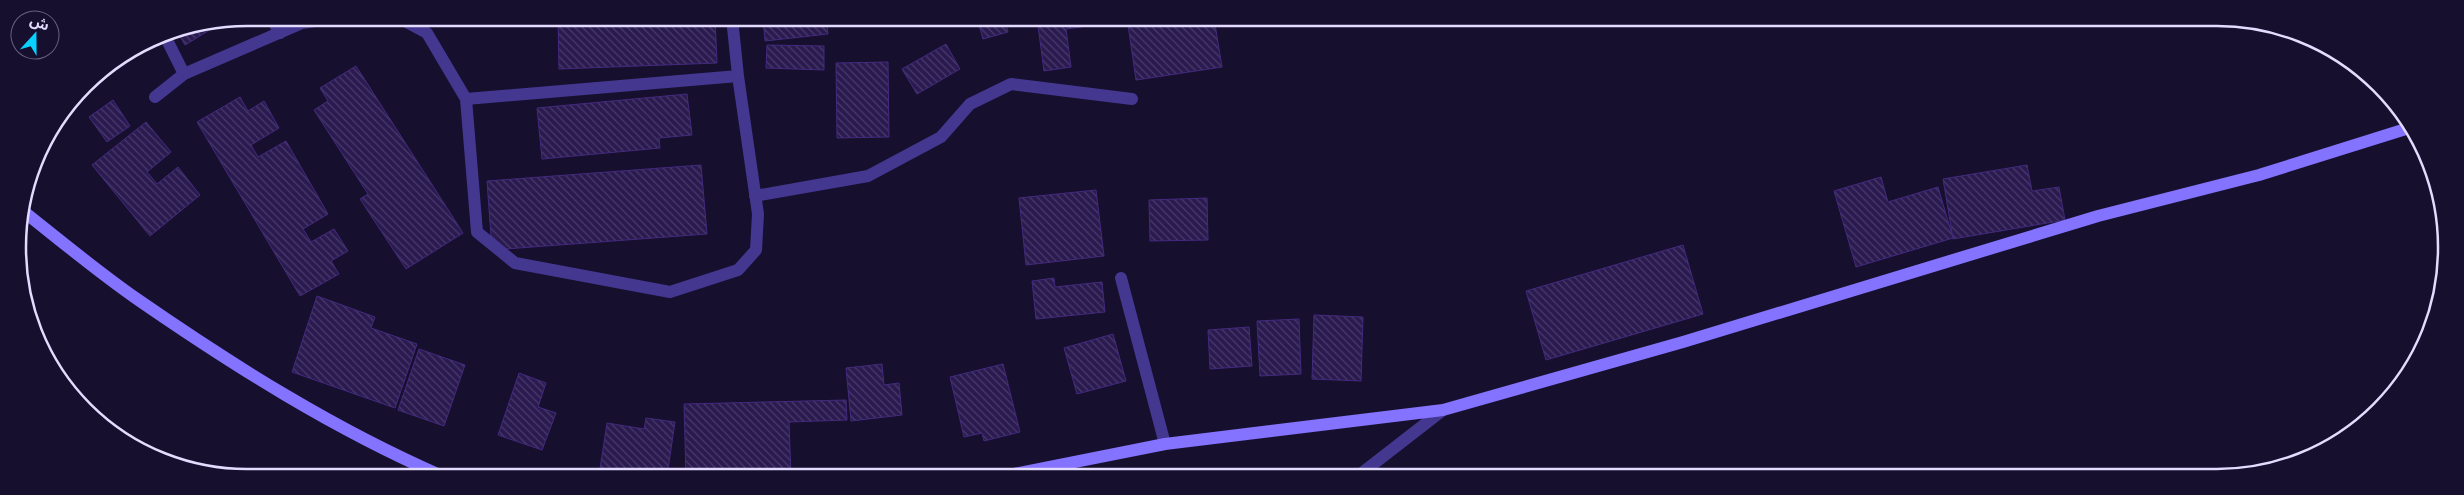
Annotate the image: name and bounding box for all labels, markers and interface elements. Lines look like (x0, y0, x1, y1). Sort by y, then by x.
north arrow (10, 10, 60, 60)
text: ش (28, 11, 52, 34)

